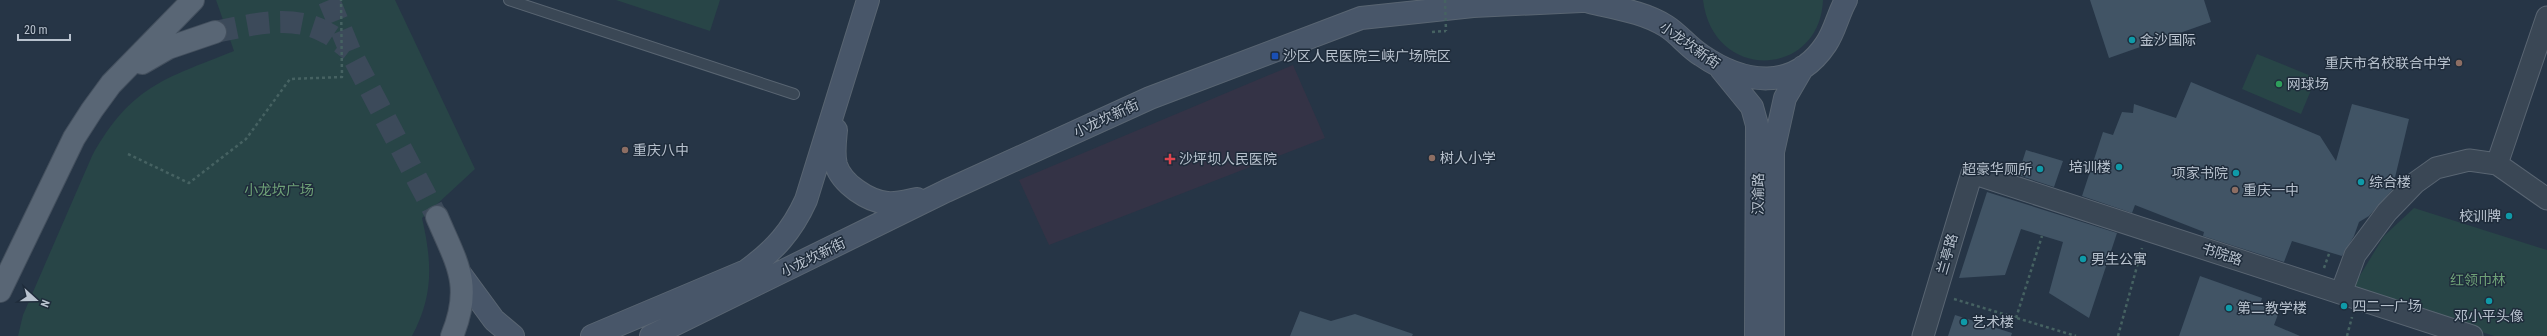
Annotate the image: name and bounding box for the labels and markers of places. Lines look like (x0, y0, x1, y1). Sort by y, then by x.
place label: 金沙国际 (2140, 32, 2196, 48)
marker: 金沙国际 (2127, 35, 2137, 45)
place label: 沙区人民医院三峡广场院区 (1283, 48, 1451, 64)
marker: 沙区人民医院三峡广场院区 (1270, 51, 1280, 61)
place label: 重庆市名校联合中学 (2325, 55, 2451, 71)
marker: 重庆市名校联合中学 (2454, 58, 2464, 68)
place label: 网球场 (2287, 76, 2329, 92)
marker: 网球场 (2274, 79, 2284, 89)
place label: 重庆八中 (633, 142, 689, 158)
marker: 重庆八中 (620, 145, 630, 155)
place label: 树人小学 (1440, 150, 1496, 166)
place label: 沙坪坝人民医院 (1179, 151, 1277, 167)
marker: 沙坪坝人民医院 (1164, 153, 1176, 165)
marker: 树人小学 (1427, 153, 1437, 163)
place label: 培训楼 (2069, 159, 2111, 175)
place label: 超豪华厕所 (1962, 161, 2032, 177)
marker: 培训楼 (2114, 162, 2124, 172)
marker: 超豪华厕所 (2035, 164, 2045, 174)
place label: 项家书院 (2172, 165, 2228, 181)
marker: 项家书院 (2231, 168, 2241, 178)
place label: 综合楼 (2369, 174, 2411, 190)
marker: 综合楼 (2356, 177, 2366, 187)
place label: 重庆一中 (2243, 182, 2299, 198)
marker: 重庆一中 (2230, 185, 2240, 195)
place label: 校训牌 (2459, 208, 2501, 224)
marker: 校训牌 (2504, 211, 2514, 221)
place label: 男生公寓 (2091, 251, 2147, 267)
marker: 男生公寓 (2078, 254, 2088, 264)
marker: 邓小平头像 (2484, 296, 2494, 306)
place label: 四二一广场 (2352, 298, 2422, 314)
place label: 第二教学楼 (2237, 300, 2307, 316)
marker: 四二一广场 (2339, 301, 2349, 311)
marker: 第二教学楼 (2224, 303, 2234, 313)
place label: 邓小平头像 (2454, 308, 2524, 324)
place label: 艺术楼 (1972, 314, 2014, 330)
marker: 艺术楼 (1959, 317, 1969, 327)

